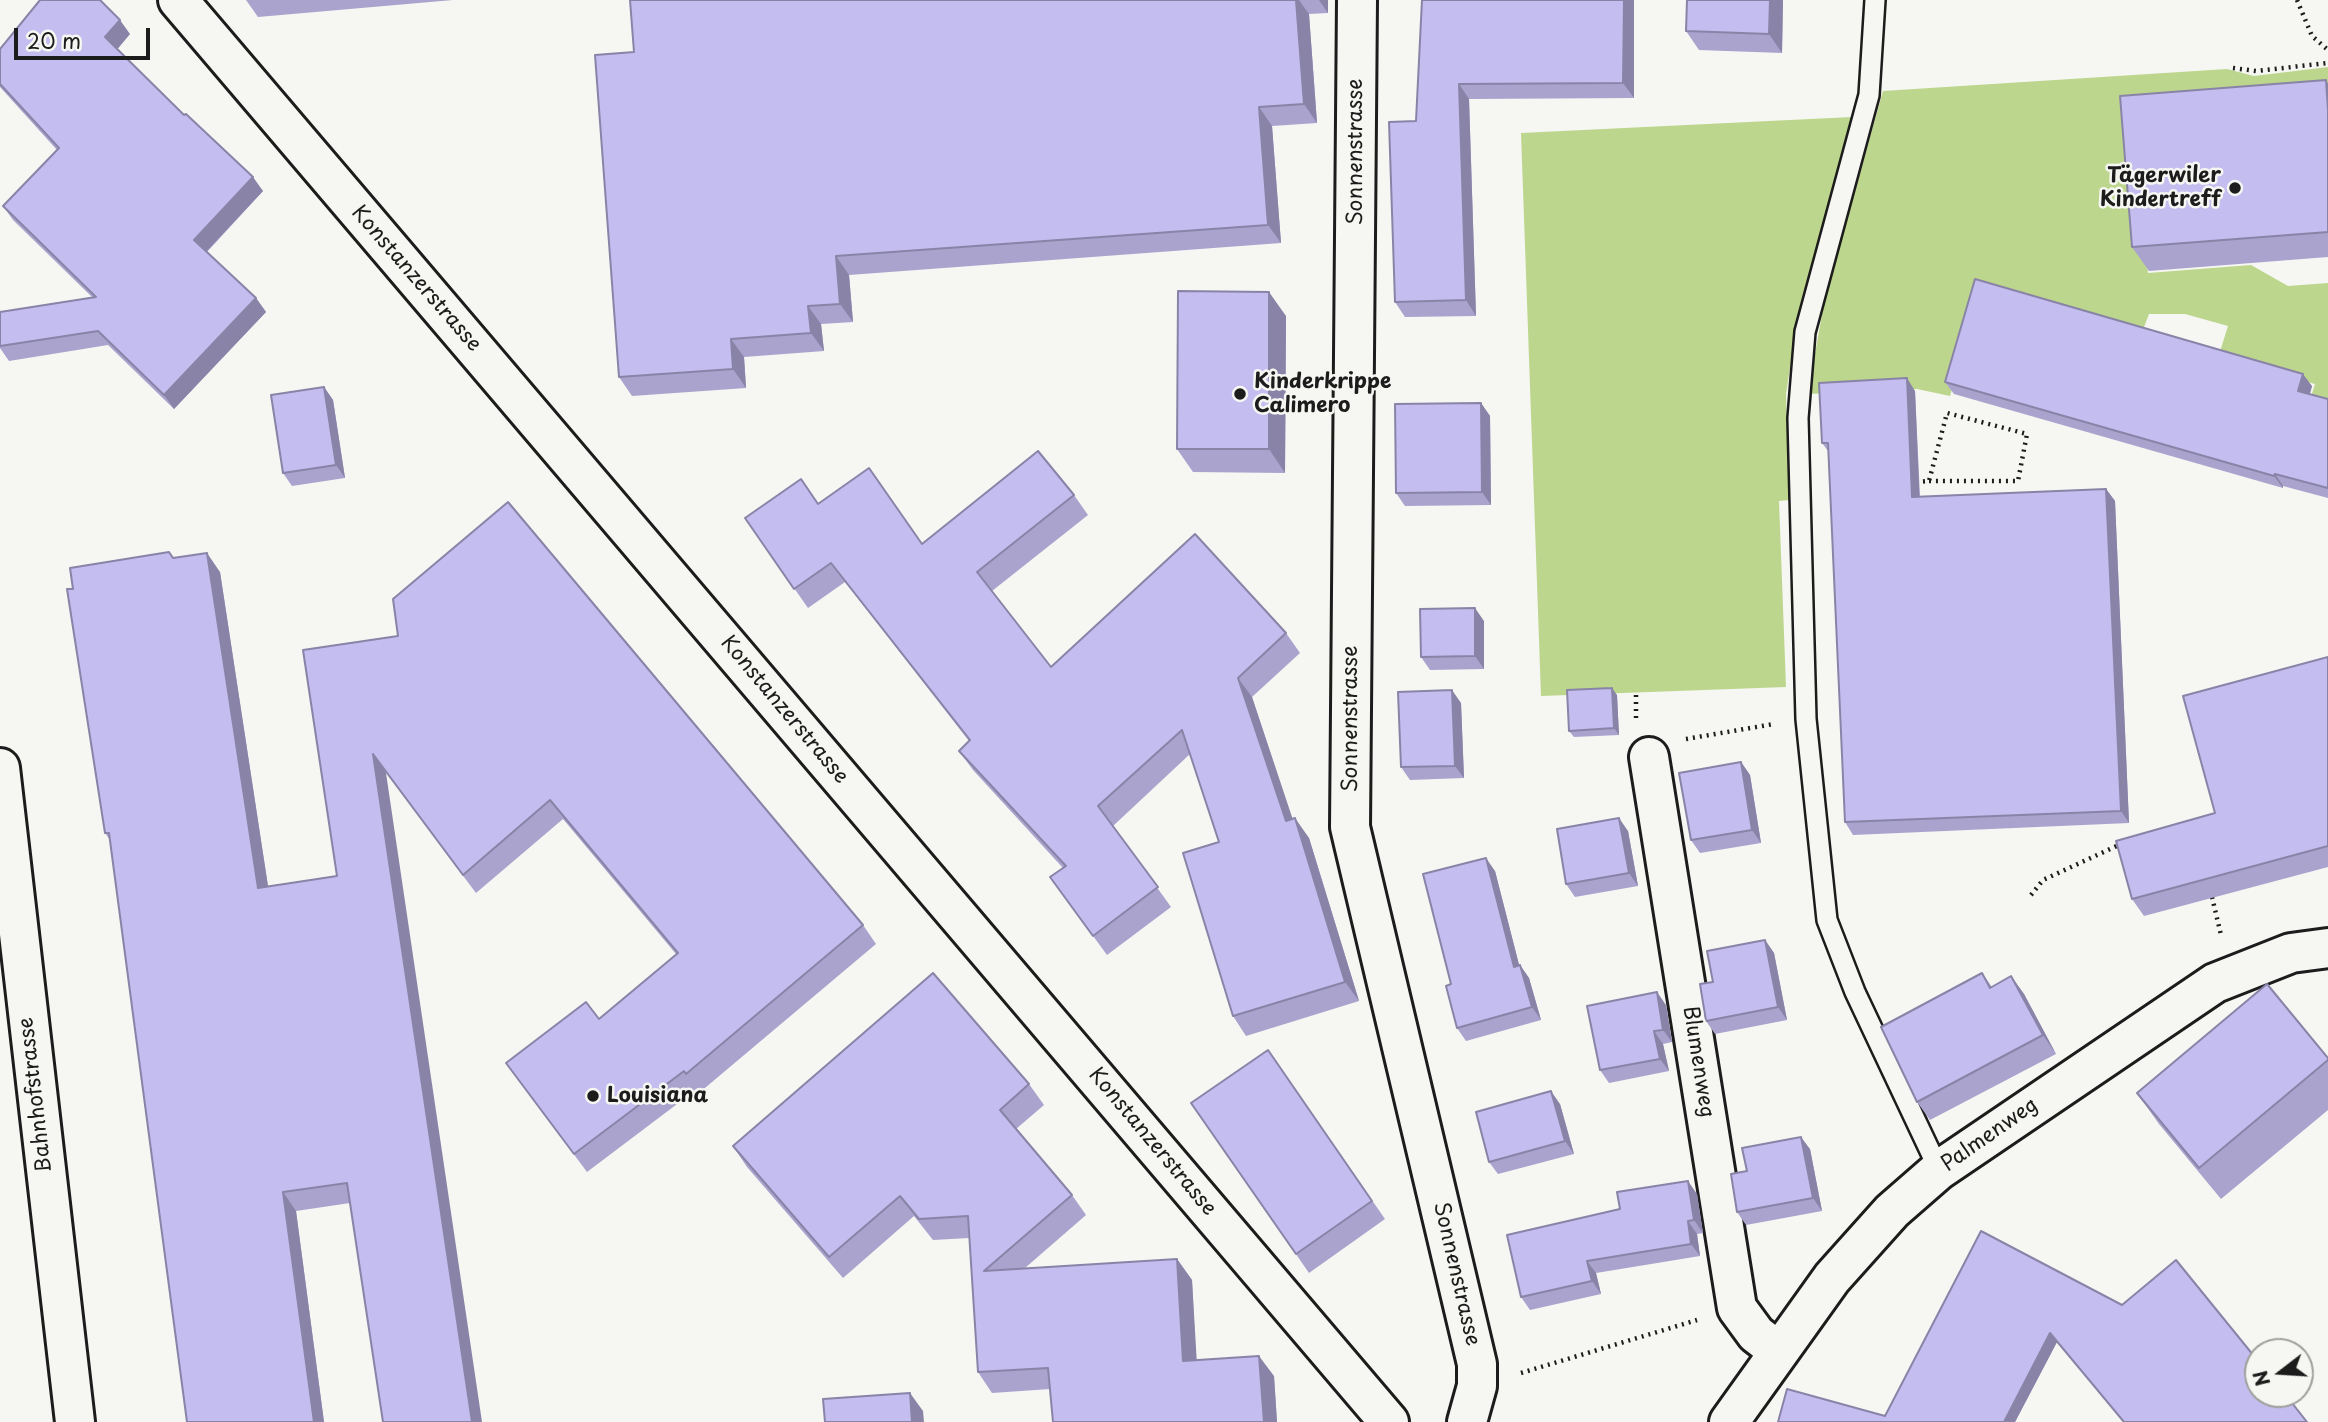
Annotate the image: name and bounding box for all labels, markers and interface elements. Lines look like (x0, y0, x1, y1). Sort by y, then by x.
scale bar (18, 14, 154, 58)
text: 20 m (27, 24, 81, 56)
street label: Sonnenstrasse (1343, 79, 1369, 225)
place label: Tägerwiler Kindertreff (2100, 163, 2221, 213)
marker: Tägerwiler Kindertreff (2227, 180, 2243, 196)
street label: Konstanzerstrasse (346, 201, 486, 357)
place label: Kinderkrippe Calimero (1254, 369, 1391, 419)
marker: Kinderkrippe Calimero (1232, 386, 1248, 402)
street label: Konstanzerstrasse (715, 631, 853, 789)
street label: Sonnenstrasse (1338, 646, 1364, 792)
street label: Blumenweg (1677, 1004, 1719, 1120)
street label: Bahnhofstrasse (14, 1016, 58, 1174)
street label: Konstanzerstrasse (1083, 1063, 1221, 1221)
place label: Louisiana (607, 1083, 708, 1109)
marker: Louisiana (585, 1088, 601, 1104)
street label: Palmenweg (1937, 1093, 2043, 1177)
street label: Sonnenstrasse (1427, 1200, 1485, 1348)
north arrow (2244, 1338, 2314, 1408)
text: N (2245, 1367, 2276, 1390)

